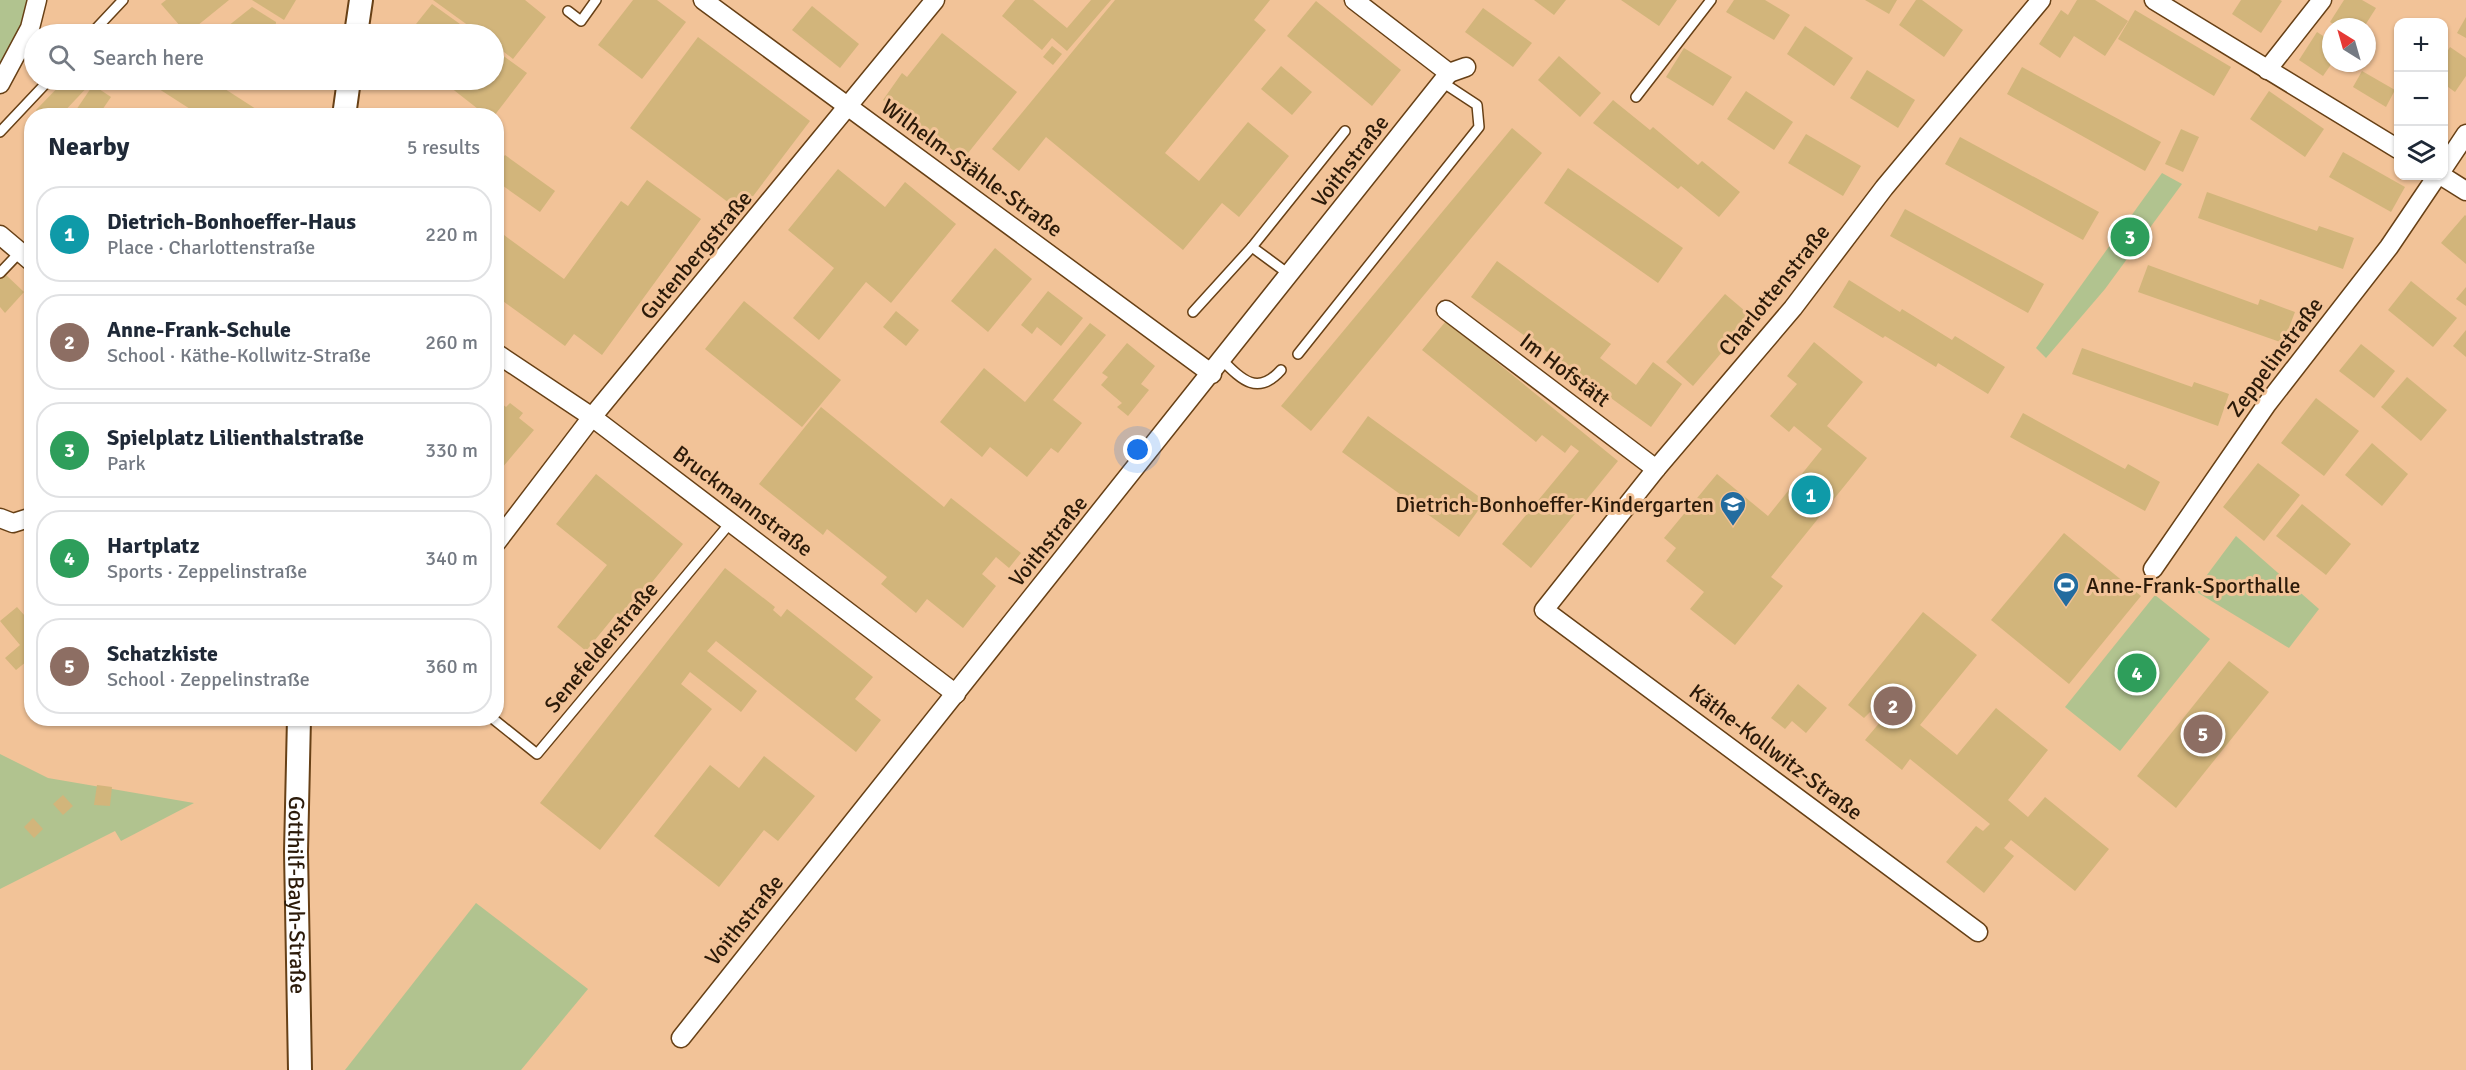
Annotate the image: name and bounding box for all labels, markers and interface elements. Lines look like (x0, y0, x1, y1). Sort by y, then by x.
north arrow (2322, 18, 2376, 72)
map controls (2394, 18, 2448, 180)
button: + (2394, 18, 2448, 72)
search box (24, 24, 504, 90)
icon: search (45, 41, 78, 74)
text: Search here (93, 44, 204, 71)
button: − (2394, 72, 2448, 126)
street label: Wilhelm-Stähle-Straße (876, 93, 1068, 243)
street label: Voithstraße (1306, 109, 1394, 213)
button: layers (2394, 126, 2448, 180)
text: Nearby (48, 131, 129, 163)
text: 5 results (407, 135, 480, 160)
street label: Gutenbergstraße (634, 185, 758, 325)
text: Dietrich-Bonhoeffer-Haus (107, 208, 356, 235)
pin: 3 (2110, 214, 2150, 260)
street label: Charlottenstraße (1713, 219, 1835, 361)
text: 1 (64, 222, 75, 247)
text: 220 m (425, 222, 478, 247)
text: Place · Charlottenstraße (107, 235, 315, 260)
street label: Zeppelinstraße (2221, 292, 2329, 422)
text: Anne-Frank-Schule (107, 316, 291, 343)
street label: Im Hofstätt (1515, 327, 1616, 413)
text: 2 (64, 330, 75, 355)
text: 260 m (425, 330, 478, 355)
text: School · Käthe-Kollwitz-Straße (107, 343, 371, 368)
text: Spielplatz Lilienthalstraße (107, 424, 364, 451)
your location (1123, 435, 1152, 464)
text: 3 (64, 438, 75, 463)
text: 330 m (425, 438, 478, 463)
street label: Bruckmannstraße (668, 440, 818, 562)
text: Park (107, 451, 145, 476)
pin: 1 (1792, 472, 1830, 518)
school or university icon: Dietrich-Bonhoeffer-Kindergarten (1718, 489, 1748, 527)
street label: Voithstraße (1003, 490, 1093, 592)
place label: Dietrich-Bonhoeffer-Kindergarten (1395, 491, 1714, 518)
text: Hartplatz (107, 532, 200, 559)
text: 4 (64, 546, 75, 571)
text: 340 m (425, 546, 478, 571)
text: Sports · Zeppelinstraße (107, 559, 307, 584)
sports icon: Anne-Frank-Sporthalle (2051, 570, 2081, 608)
place label: Anne-Frank-Sporthalle (2086, 572, 2301, 599)
street label: Senefelderstraße (538, 576, 664, 718)
text: Schatzkiste (107, 640, 218, 667)
pin: 4 (2118, 650, 2156, 696)
text: 5 (64, 654, 75, 679)
text: 360 m (425, 654, 478, 679)
text: School · Zeppelinstraße (107, 667, 310, 692)
street label: Käthe-Kollwitz-Straße (1684, 678, 1868, 826)
pin: 2 (1874, 684, 1912, 728)
pin: 5 (2184, 712, 2222, 756)
street label: Gotthilf-Bayh-Straße (282, 796, 312, 994)
street label: Voithstraße (699, 869, 789, 971)

